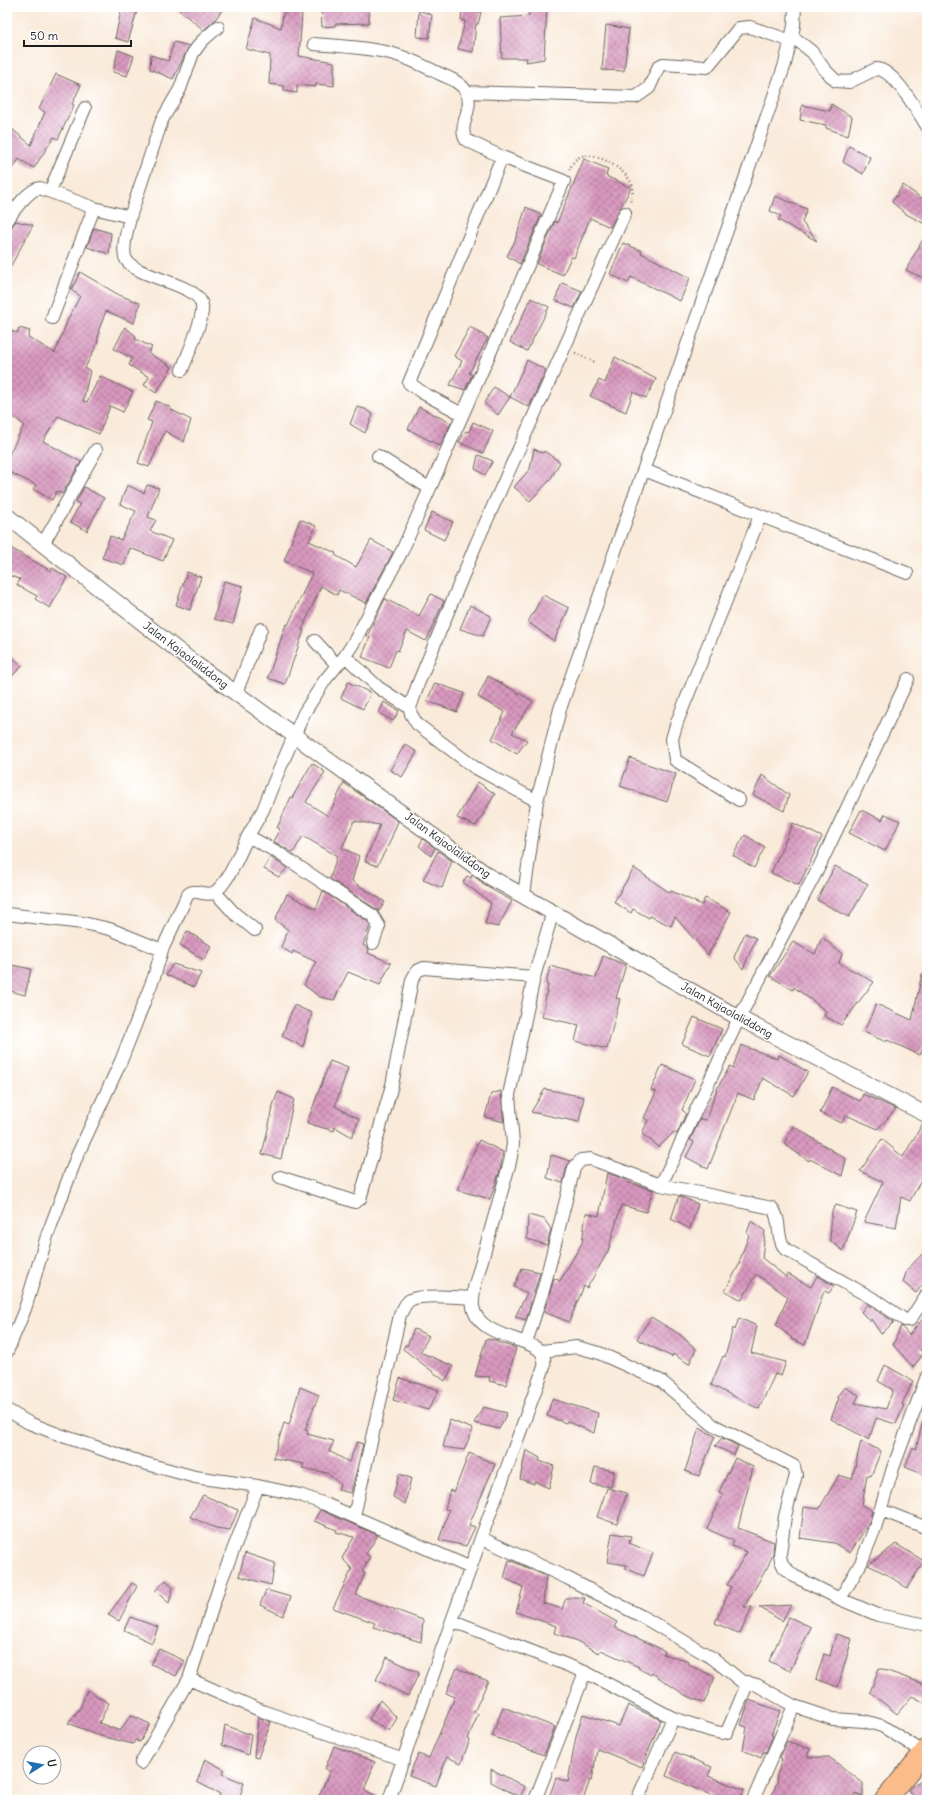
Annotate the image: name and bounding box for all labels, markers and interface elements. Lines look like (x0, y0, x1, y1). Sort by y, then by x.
scale bar (24, 22, 131, 48)
text: 50 m (30, 28, 59, 43)
street label: Jalan Kajaolaliddong (141, 618, 231, 692)
street label: Jalan Kajaolaliddong (402, 809, 494, 881)
street label: Jalan Kajaolaliddong (679, 979, 775, 1041)
north arrow (22, 1745, 62, 1785)
text: U (44, 1758, 59, 1768)

